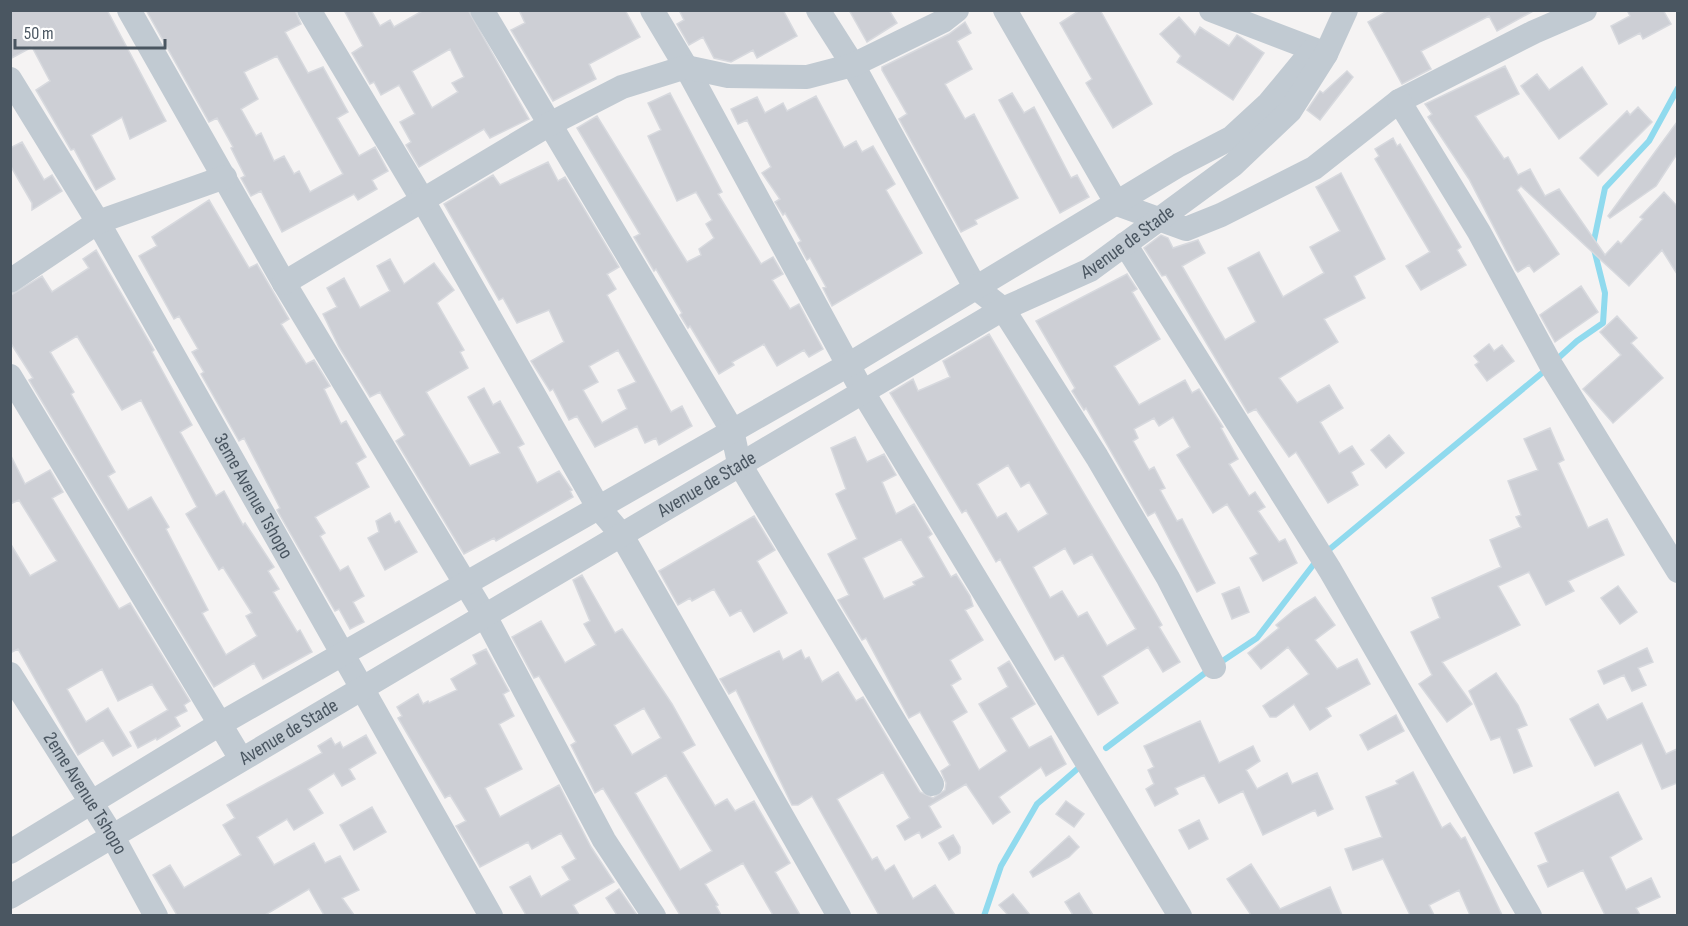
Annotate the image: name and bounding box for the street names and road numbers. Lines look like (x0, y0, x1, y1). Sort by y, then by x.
street label: Avenue de Stade (1076, 200, 1179, 285)
street label: 3eme Avenue Tshopo (208, 429, 298, 563)
street label: Avenue de Stade (653, 446, 761, 523)
street label: Avenue de Stade (234, 693, 342, 771)
street label: 2eme Avenue Tshopo (38, 728, 132, 859)

